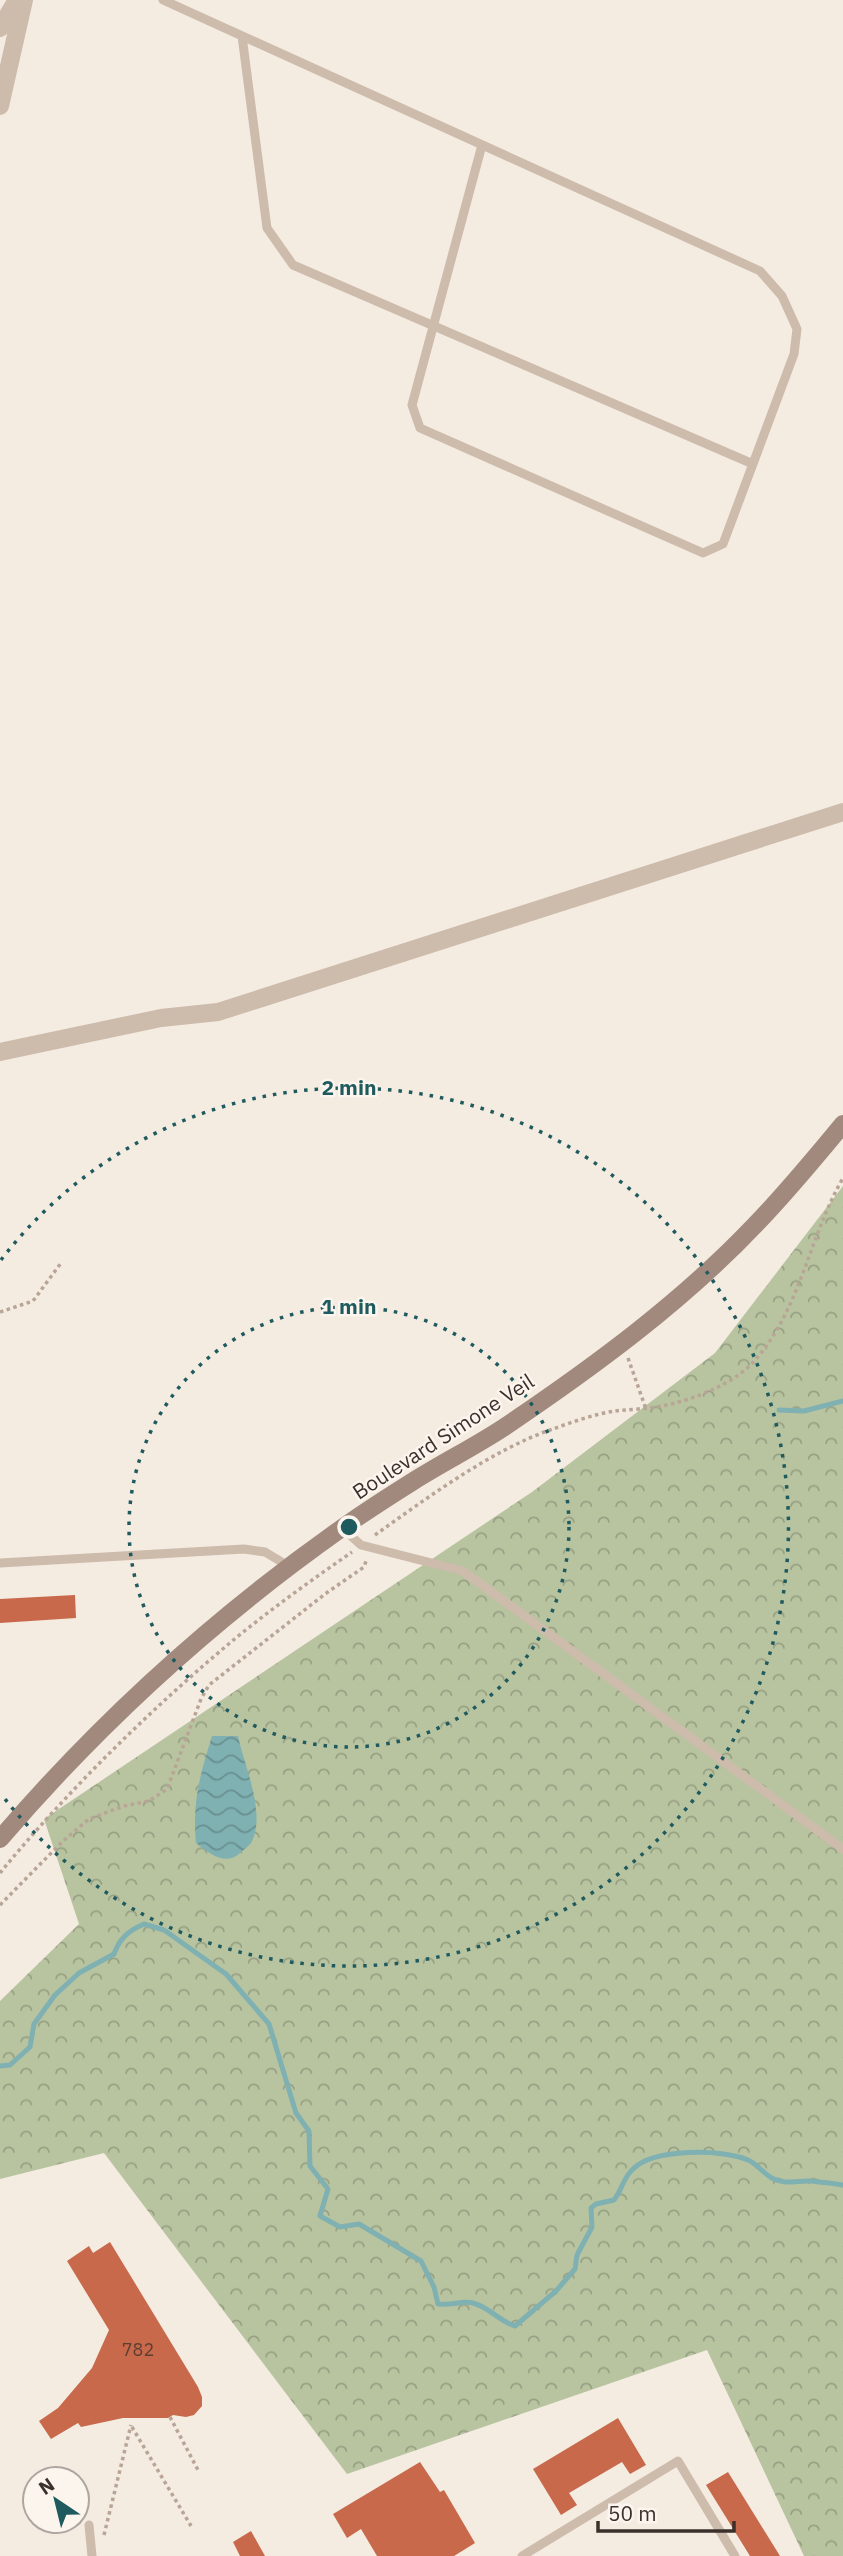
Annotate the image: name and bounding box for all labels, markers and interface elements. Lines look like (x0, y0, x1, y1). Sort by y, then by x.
text: 2 min (322, 1073, 376, 1101)
text: 1 min (322, 1292, 376, 1320)
street label: Boulevard Simone Veil (347, 1367, 539, 1505)
centre of rings (337, 1515, 361, 1539)
house number: 782 (122, 2338, 154, 2361)
north arrow (21, 2465, 91, 2535)
text: N (34, 2472, 59, 2500)
scale bar (598, 2490, 734, 2534)
text: 50 m (608, 2499, 657, 2527)

